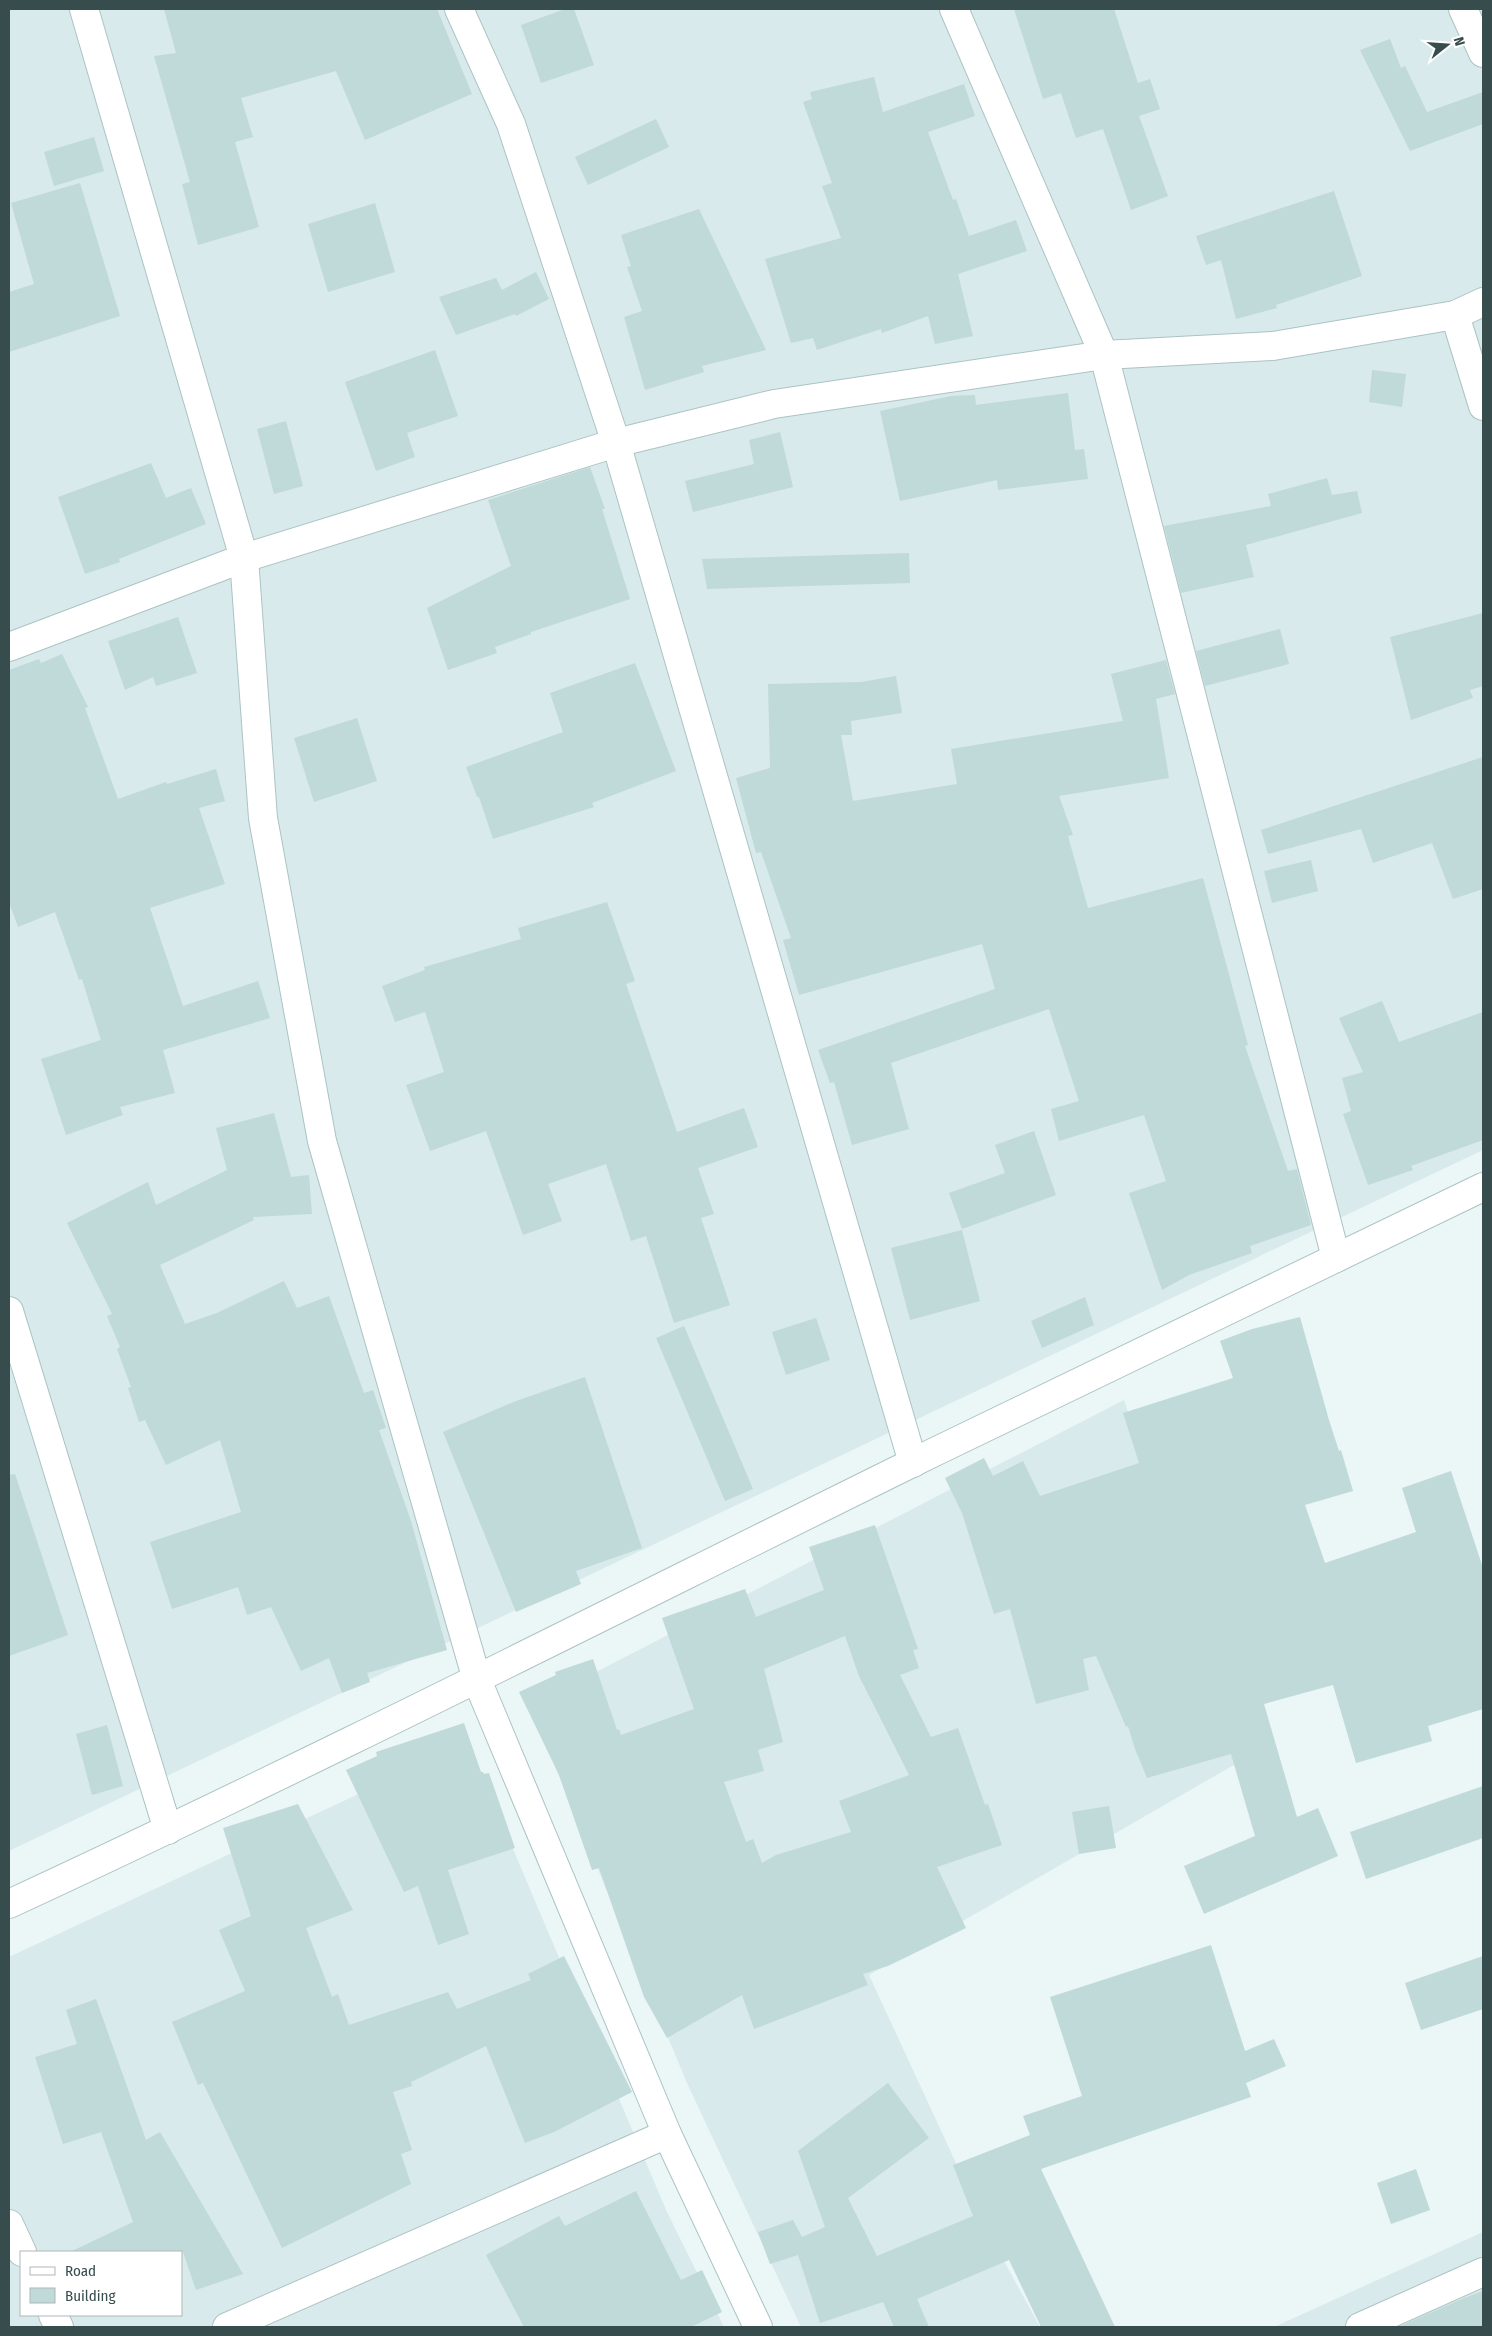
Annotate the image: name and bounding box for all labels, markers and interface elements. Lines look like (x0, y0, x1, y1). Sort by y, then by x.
north arrow (1422, 20, 1472, 70)
text: N (1450, 35, 1468, 48)
legend (20, 2251, 182, 2316)
text: Road (65, 2262, 96, 2280)
text: Building (65, 2287, 116, 2305)

